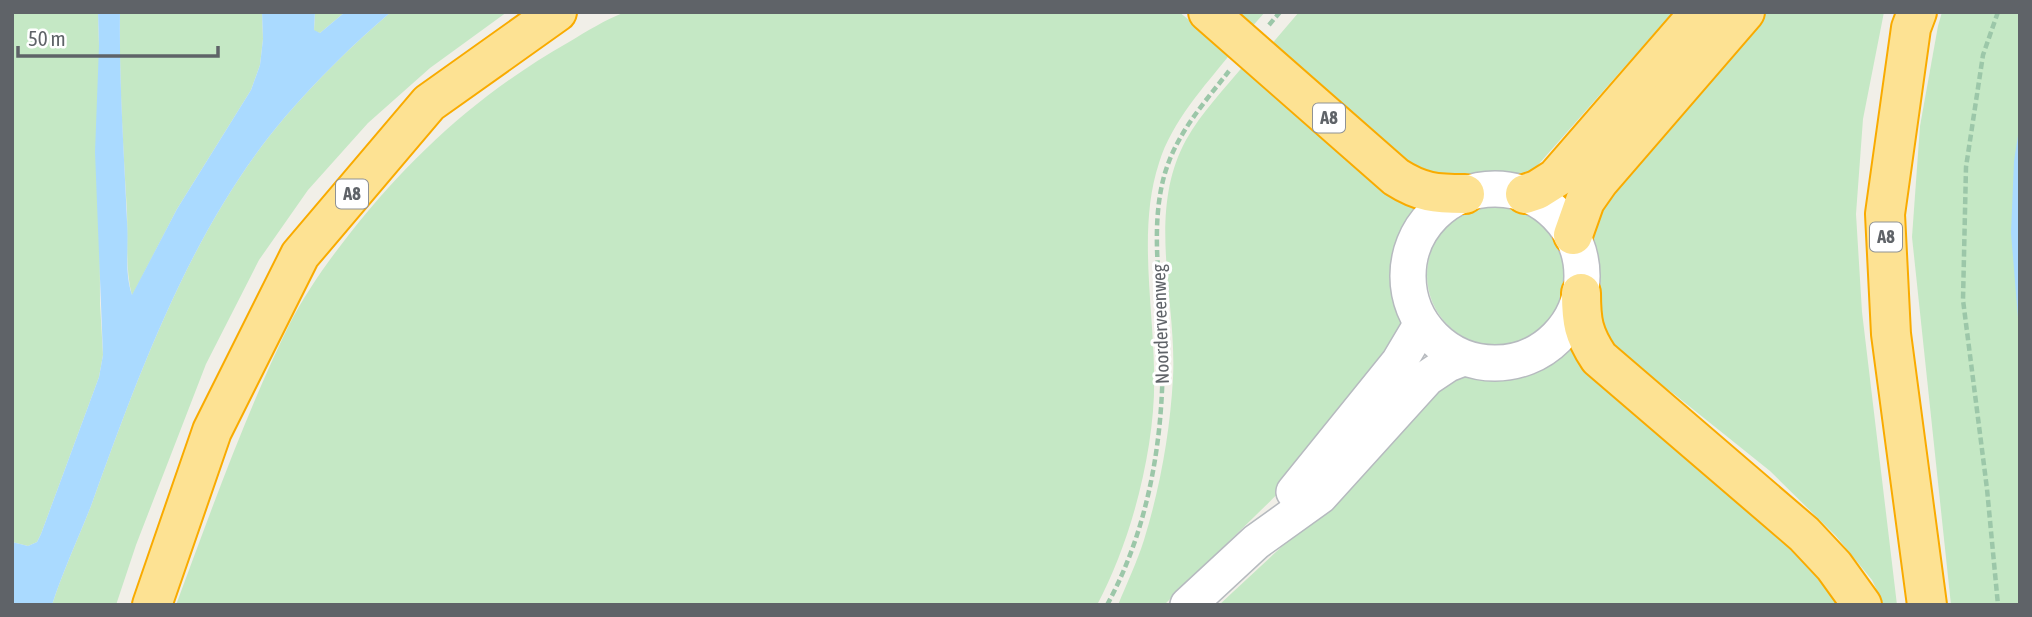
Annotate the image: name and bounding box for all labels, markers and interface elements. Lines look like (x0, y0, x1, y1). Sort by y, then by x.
scale bar (18, 14, 217, 58)
text: 50 m (28, 26, 66, 50)
road number: A8 (1313, 104, 1345, 132)
road number: A8 (336, 180, 368, 209)
road number: A8 (1870, 222, 1902, 251)
street label: Noorderveenweg (1147, 263, 1173, 384)

